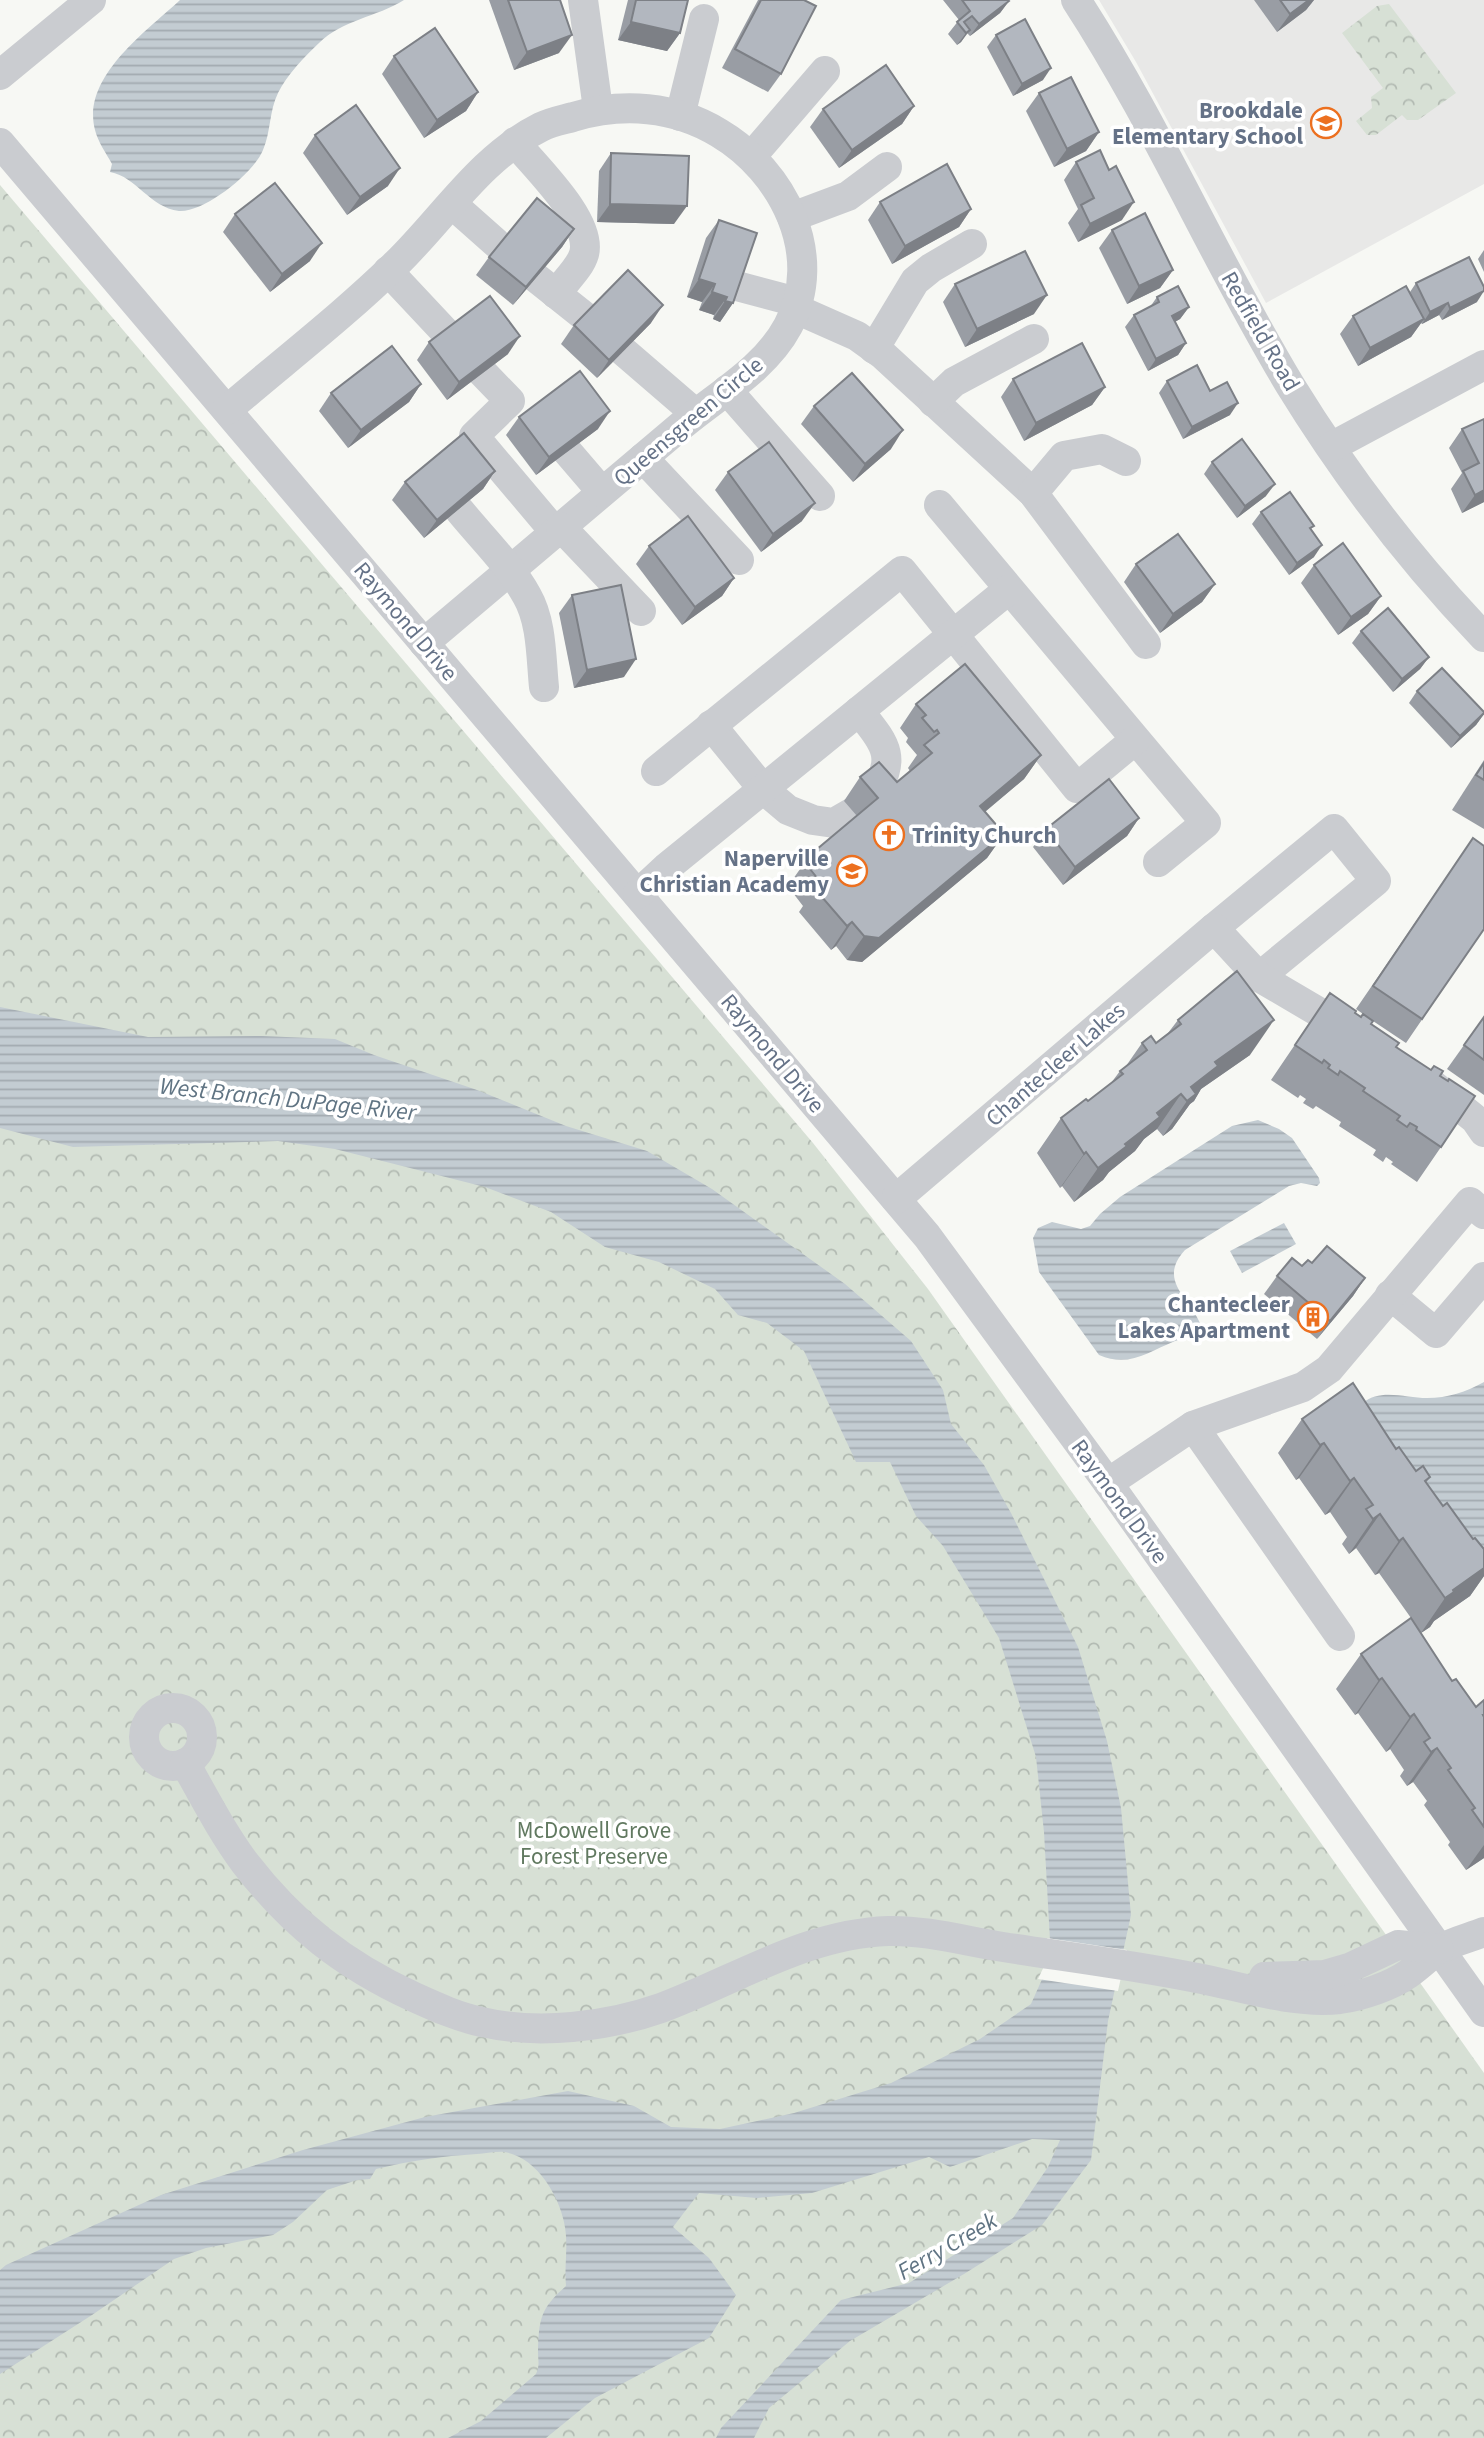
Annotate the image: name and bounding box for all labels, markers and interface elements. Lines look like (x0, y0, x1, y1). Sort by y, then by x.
place label: Brookdale Elementary School (1112, 94, 1303, 153)
school or university icon: Brookdale Elementary School (1309, 106, 1343, 140)
street label: Redfield Road (1213, 265, 1308, 397)
street label: Queensgreen Circle (606, 349, 770, 494)
street label: Raymond Drive (346, 555, 465, 688)
church icon: Trinity Church (872, 818, 906, 852)
place label: Trinity Church (912, 819, 1057, 852)
place label: Naperville Christian Academy (640, 842, 829, 901)
school or university icon: Naperville Christian Academy (835, 854, 869, 888)
street label: Raymond Drive (713, 987, 832, 1120)
street label: Chantecleer Lakes (978, 994, 1132, 1134)
water label: West Branch DuPage River (158, 1069, 420, 1131)
place label: Chantecleer Lakes Apartment (1118, 1288, 1291, 1347)
building icon: Chantecleer Lakes Apartment (1296, 1300, 1330, 1334)
street label: Raymond Drive (1063, 1432, 1176, 1570)
park label: McDowell Grove Forest Preserve (517, 1814, 671, 1873)
water label: Ferry Creek (891, 2203, 1004, 2289)

